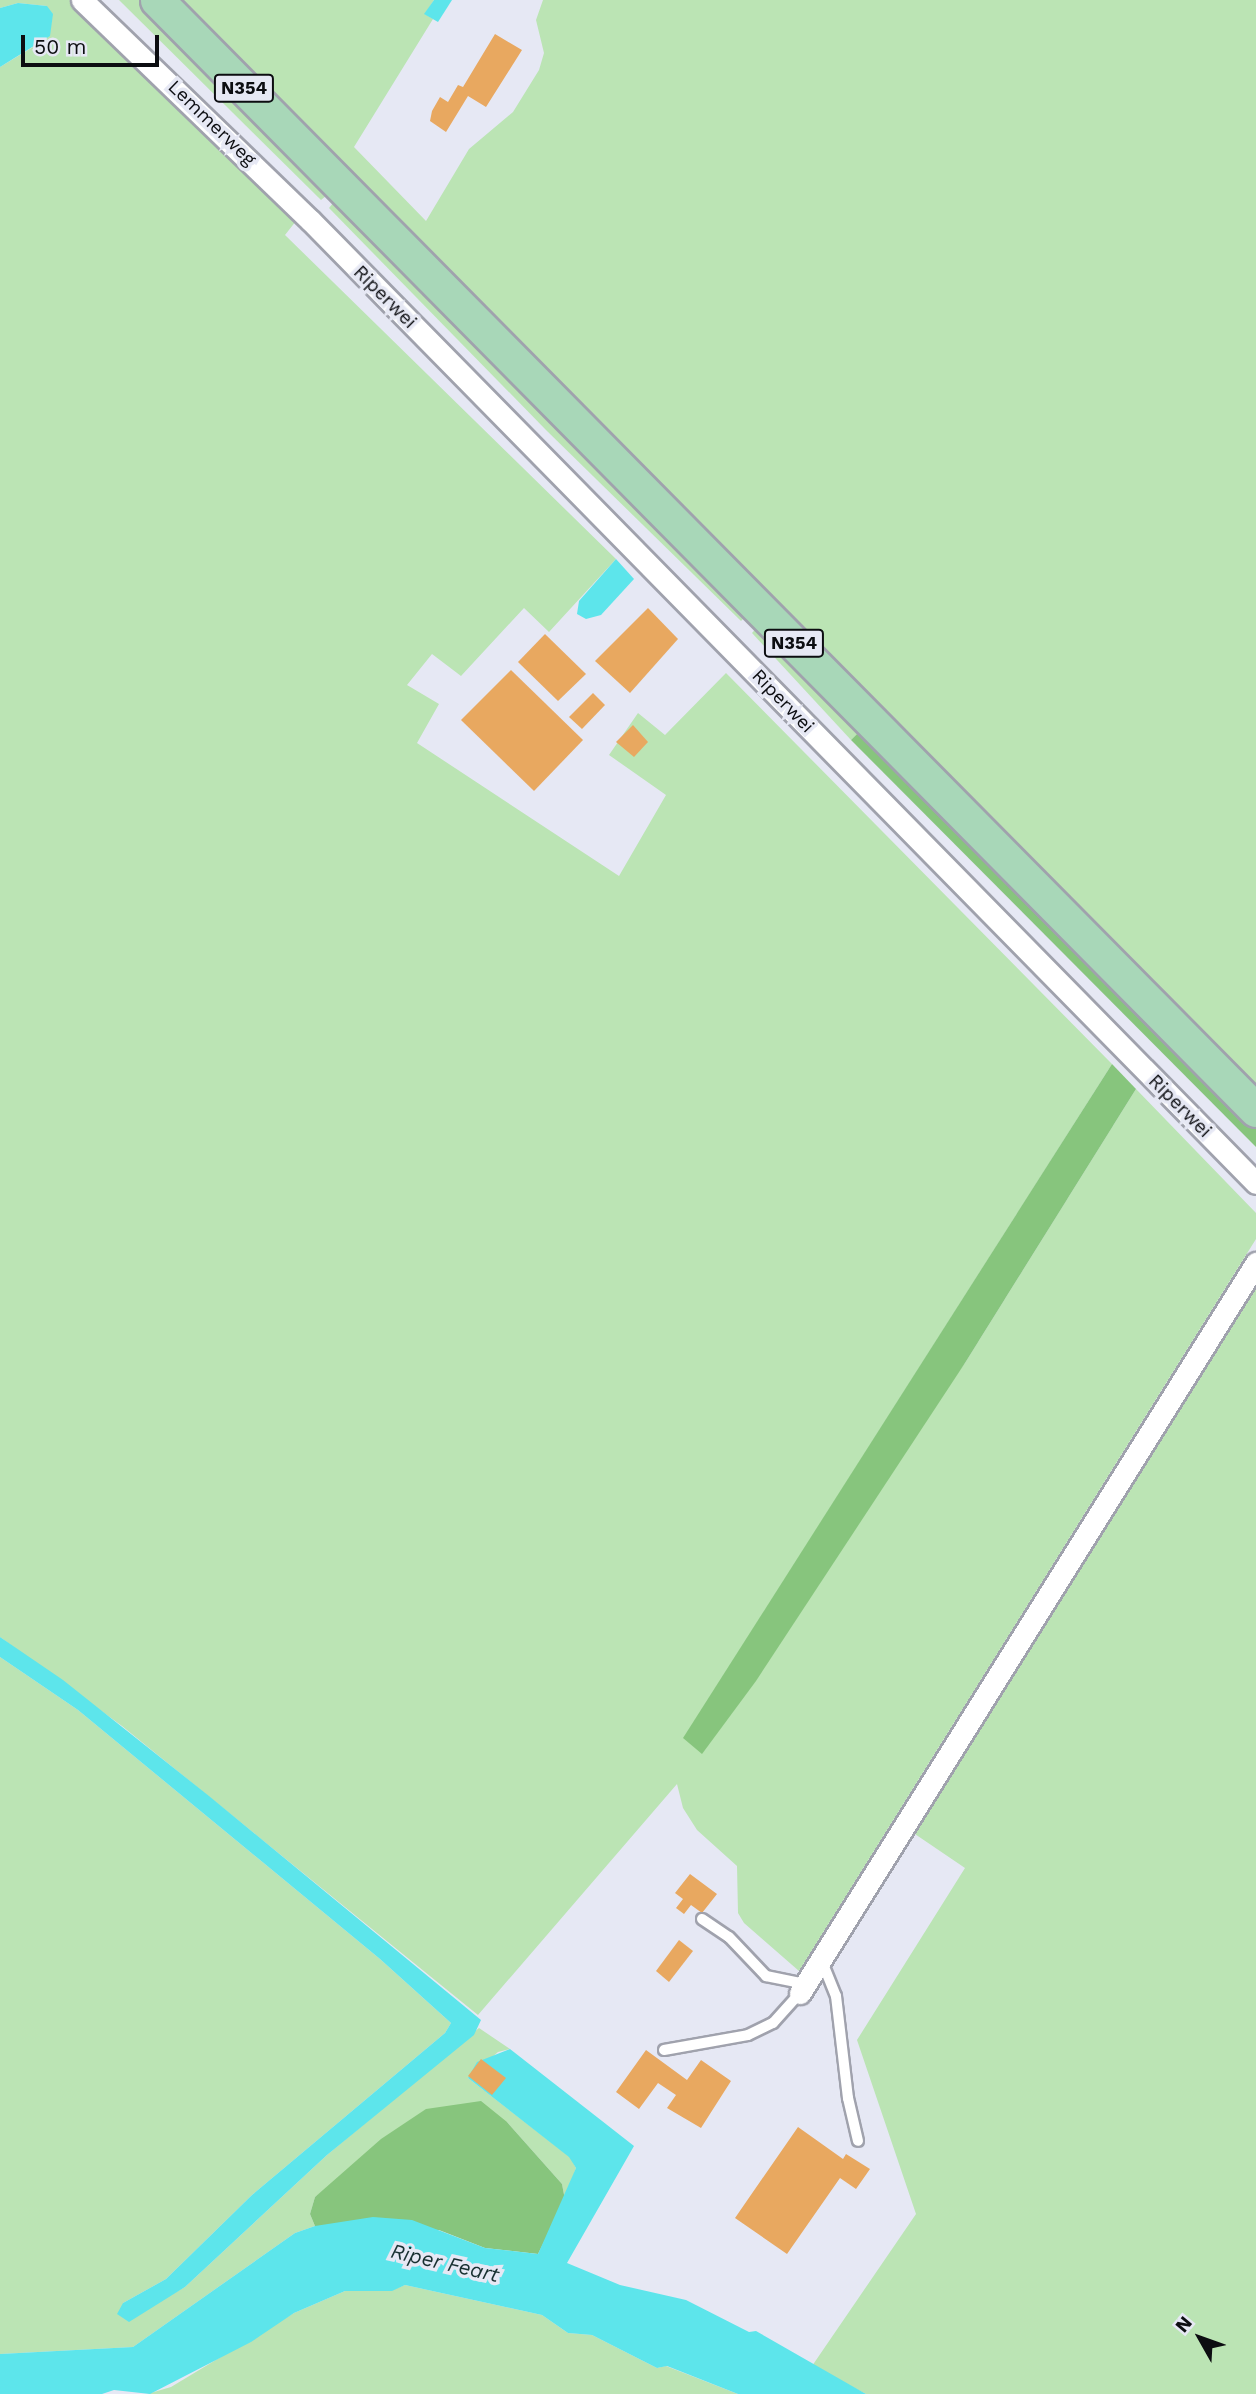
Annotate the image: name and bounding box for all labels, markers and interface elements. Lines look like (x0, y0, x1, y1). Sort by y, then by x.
scale bar (24, 21, 163, 65)
text: 50 m (34, 34, 86, 59)
road number: N354 (212, 74, 276, 102)
street label: Lemmerweg (163, 75, 261, 171)
street label: Riperwei (349, 261, 421, 333)
road number: N354 (762, 628, 826, 658)
street label: Riperwei (747, 664, 819, 738)
street label: Riperwei (1144, 1070, 1216, 1142)
water label: Riper Feart (388, 2238, 502, 2288)
north arrow (1165, 2303, 1235, 2373)
text: N (1170, 2311, 1197, 2337)

